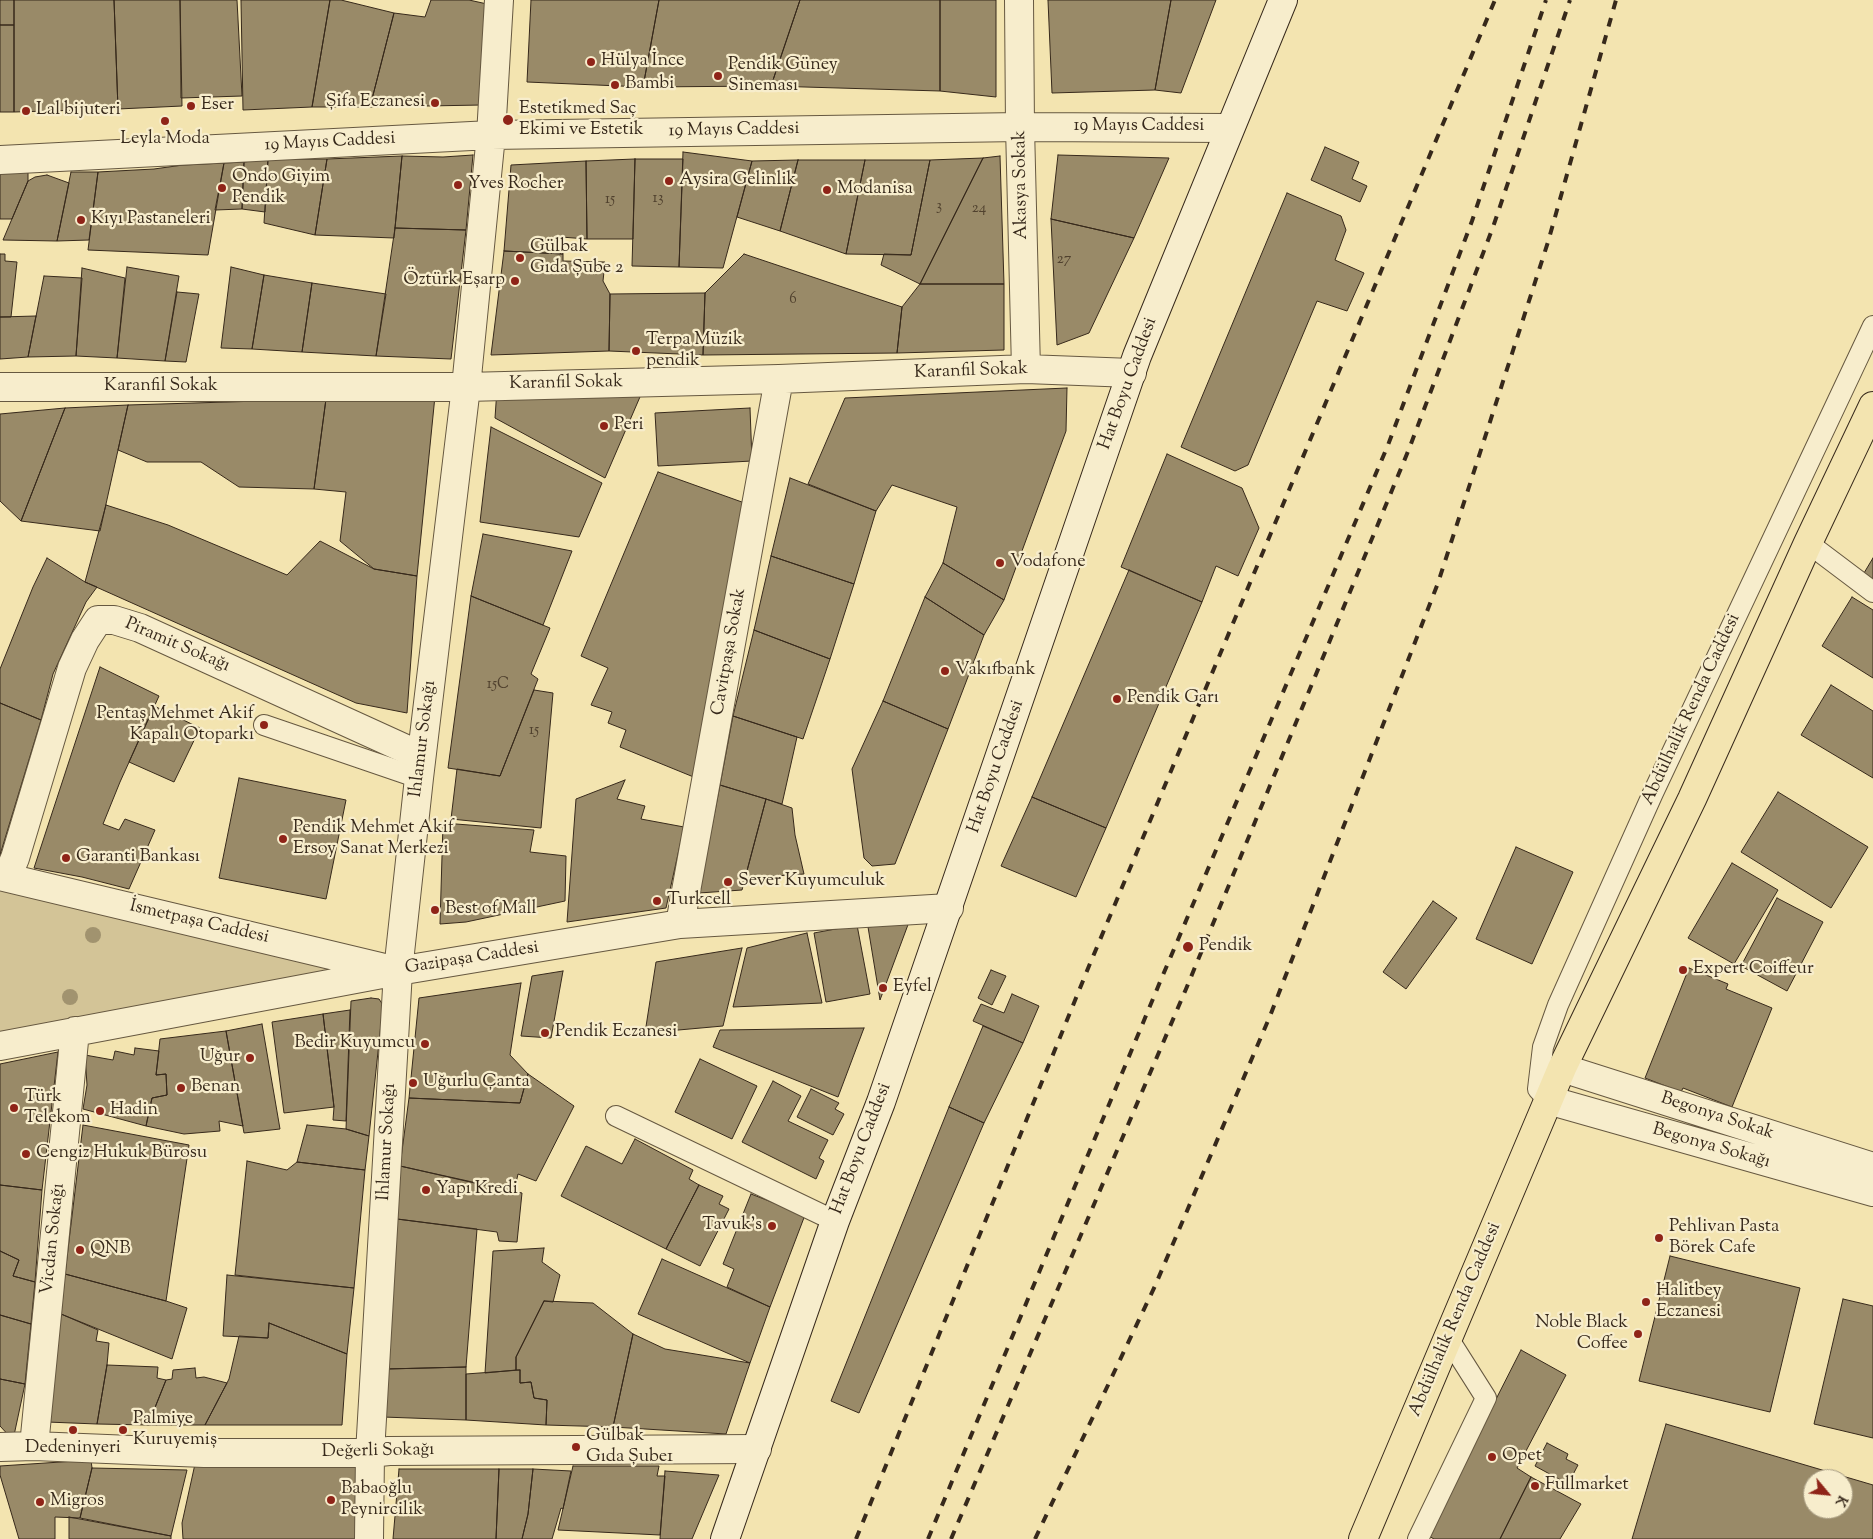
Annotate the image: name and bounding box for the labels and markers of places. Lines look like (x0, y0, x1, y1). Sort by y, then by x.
place label: Hülya İnce (601, 51, 684, 73)
place label: Pendik Güney Sineması (728, 55, 838, 98)
marker: Hülya İnce (585, 56, 597, 68)
marker: Pendik Güney Sineması (712, 70, 724, 82)
place label: Bambi (625, 74, 674, 96)
marker: Bambi (609, 79, 621, 91)
place label: Şifa Eczanesi (326, 92, 425, 114)
place label: Eser (201, 95, 234, 117)
marker: Şifa Eczanesi (429, 97, 441, 109)
place label: Estetikmed Saç Ekimi ve Estetik (519, 99, 644, 142)
place label: Lal bijuteri (36, 100, 121, 122)
marker: Eser (185, 100, 197, 112)
marker: Lal bijuteri (20, 105, 32, 117)
marker: Estetikmed Saç Ekimi ve Estetik (501, 113, 515, 127)
marker: Leyla Moda (159, 115, 171, 127)
place label: Leyla Moda (120, 129, 210, 151)
place label: Ondo Giyim Pendik (232, 167, 330, 210)
place label: Aysira Gelinlik (679, 170, 796, 192)
place label: Yves Rocher (468, 174, 564, 196)
marker: Aysira Gelinlik (663, 175, 675, 187)
marker: Yves Rocher (452, 179, 464, 191)
place label: Modanisa (837, 179, 913, 201)
marker: Ondo Giyim Pendik (216, 182, 228, 194)
marker: Modanisa (821, 184, 833, 196)
place label: Kıyı Pastaneleri (91, 209, 211, 231)
marker: Kıyı Pastaneleri (75, 214, 87, 226)
place label: Gülbak Gıda Şube 2 (530, 237, 623, 280)
marker: Gülbak Gıda Şube 2 (514, 252, 526, 264)
place label: Öztürk Eşarp (403, 270, 505, 292)
marker: Öztürk Eşarp (509, 275, 521, 287)
place label: Terpa Müzik pendik (646, 330, 743, 372)
marker: Terpa Müzik pendik (630, 345, 642, 357)
place label: Peri (614, 415, 644, 437)
marker: Peri (598, 420, 610, 432)
place label: Vodafone (1010, 552, 1086, 574)
marker: Vodafone (994, 557, 1006, 569)
place label: Vakıfbank (955, 660, 1035, 682)
marker: Vakıfbank (939, 665, 951, 677)
place label: Pendik Garı (1127, 688, 1219, 710)
marker: Pendik Garı (1111, 693, 1123, 705)
place label: Pentaş Mehmet Akif Kapalı Otoparkı (97, 704, 254, 746)
marker: Pentaş Mehmet Akif Kapalı Otoparkı (258, 719, 270, 731)
place label: Pendik Mehmet Akif Ersoy Sanat Merkezi (293, 818, 454, 861)
marker: Pendik Mehmet Akif Ersoy Sanat Merkezi (277, 833, 289, 845)
place label: Garanti Bankası (76, 847, 200, 869)
marker: Garanti Bankası (60, 852, 72, 864)
place label: Sever Kuyumculuk (738, 871, 885, 893)
marker: Sever Kuyumculuk (722, 876, 734, 888)
place label: Turkcell (667, 890, 731, 912)
marker: Turkcell (651, 895, 663, 907)
place label: Best of Mall (445, 899, 537, 921)
marker: Best of Mall (429, 904, 441, 916)
place label: Pendik (1199, 936, 1252, 958)
marker: Pendik (1181, 940, 1195, 954)
place label: Expert Coiffeur (1693, 959, 1814, 981)
marker: Expert Coiffeur (1677, 964, 1689, 976)
place label: Eyfel (893, 977, 932, 999)
marker: Eyfel (877, 982, 889, 994)
place label: Pendik Eczanesi (555, 1022, 677, 1044)
marker: Pendik Eczanesi (539, 1027, 551, 1039)
place label: Bedir Kuyumcu (294, 1033, 415, 1055)
marker: Bedir Kuyumcu (419, 1038, 431, 1050)
place label: Uğur (200, 1047, 240, 1069)
marker: Uğur (244, 1052, 256, 1064)
place label: Uğurlu Çanta (423, 1072, 530, 1094)
place label: Benan (191, 1077, 240, 1099)
marker: Uğurlu Çanta (407, 1077, 419, 1089)
marker: Benan (175, 1082, 187, 1094)
place label: Türk Telekom (24, 1087, 91, 1130)
place label: Hadin (110, 1100, 158, 1122)
marker: Türk Telekom (8, 1102, 20, 1114)
marker: Hadin (94, 1105, 106, 1117)
place label: Cengiz Hukuk Bürosu (36, 1143, 207, 1165)
marker: Cengiz Hukuk Bürosu (20, 1148, 32, 1160)
place label: Yapı Kredi (436, 1179, 518, 1201)
marker: Yapı Kredi (420, 1184, 432, 1196)
place label: Tavuk's (702, 1215, 762, 1237)
place label: Pehlivan Pasta Börek Cafe (1669, 1217, 1779, 1260)
marker: Tavuk's (766, 1220, 778, 1232)
marker: Pehlivan Pasta Börek Cafe (1653, 1232, 1665, 1244)
place label: QNB (90, 1239, 131, 1261)
marker: QNB (74, 1244, 86, 1256)
place label: Halitbey Eczanesi (1656, 1281, 1721, 1324)
marker: Halitbey Eczanesi (1640, 1296, 1652, 1308)
place label: Noble Black Coffee (1535, 1313, 1628, 1356)
marker: Noble Black Coffee (1632, 1328, 1644, 1340)
place label: Palmiye Kuruyemiş (133, 1409, 217, 1452)
marker: Dedeninyeri (67, 1424, 79, 1436)
marker: Palmiye Kuruyemiş (117, 1424, 129, 1436)
place label: Gülbak Gıda Şube1 (586, 1426, 673, 1468)
place label: Dedeninyeri (25, 1438, 121, 1460)
marker: Gülbak Gıda Şube1 (570, 1441, 582, 1453)
place label: Opet (1502, 1446, 1542, 1468)
marker: Opet (1486, 1451, 1498, 1463)
place label: Fullmarket (1545, 1475, 1629, 1497)
place label: Babaoğlu Peynircilik (341, 1479, 423, 1522)
marker: Fullmarket (1529, 1480, 1541, 1492)
place label: Migros (50, 1491, 104, 1513)
marker: Babaoğlu Peynircilik (325, 1494, 337, 1506)
marker: Migros (34, 1496, 46, 1508)

